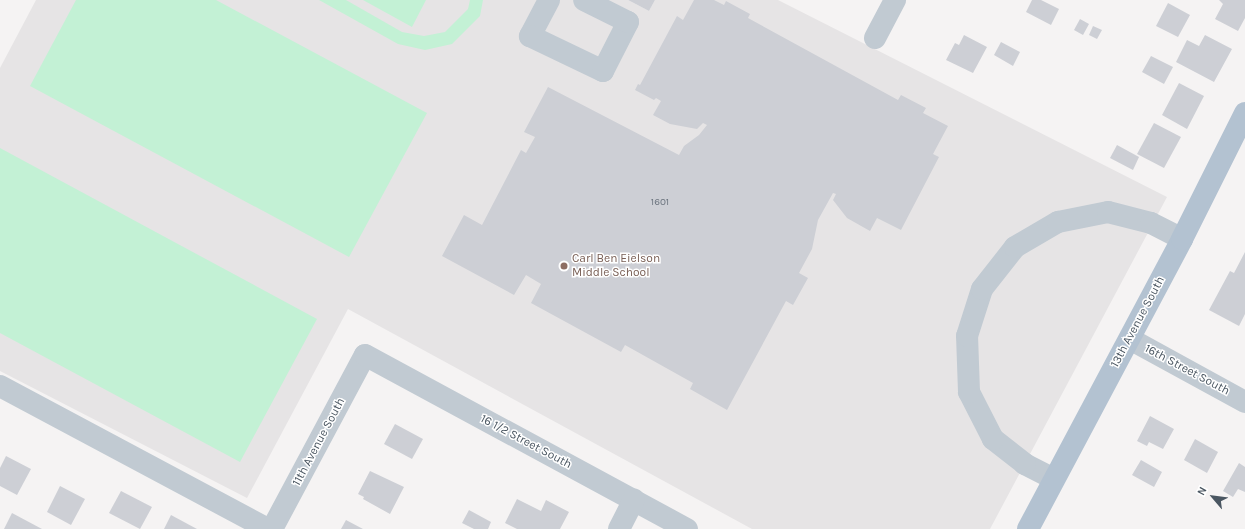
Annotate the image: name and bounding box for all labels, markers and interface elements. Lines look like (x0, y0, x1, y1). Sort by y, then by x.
house number: 1601 (651, 197, 669, 209)
place label: Carl Ben Eielson Middle School (572, 252, 660, 280)
marker: Carl Ben Eielson Middle School (559, 261, 569, 271)
street label: 13th Avenue South (1108, 274, 1168, 370)
street label: 16th Street South (1142, 342, 1232, 398)
street label: 11th Avenue South (290, 395, 348, 489)
street label: 16 1/2 Street South (478, 412, 574, 472)
north arrow (1193, 477, 1233, 517)
text: N (1194, 485, 1210, 498)

